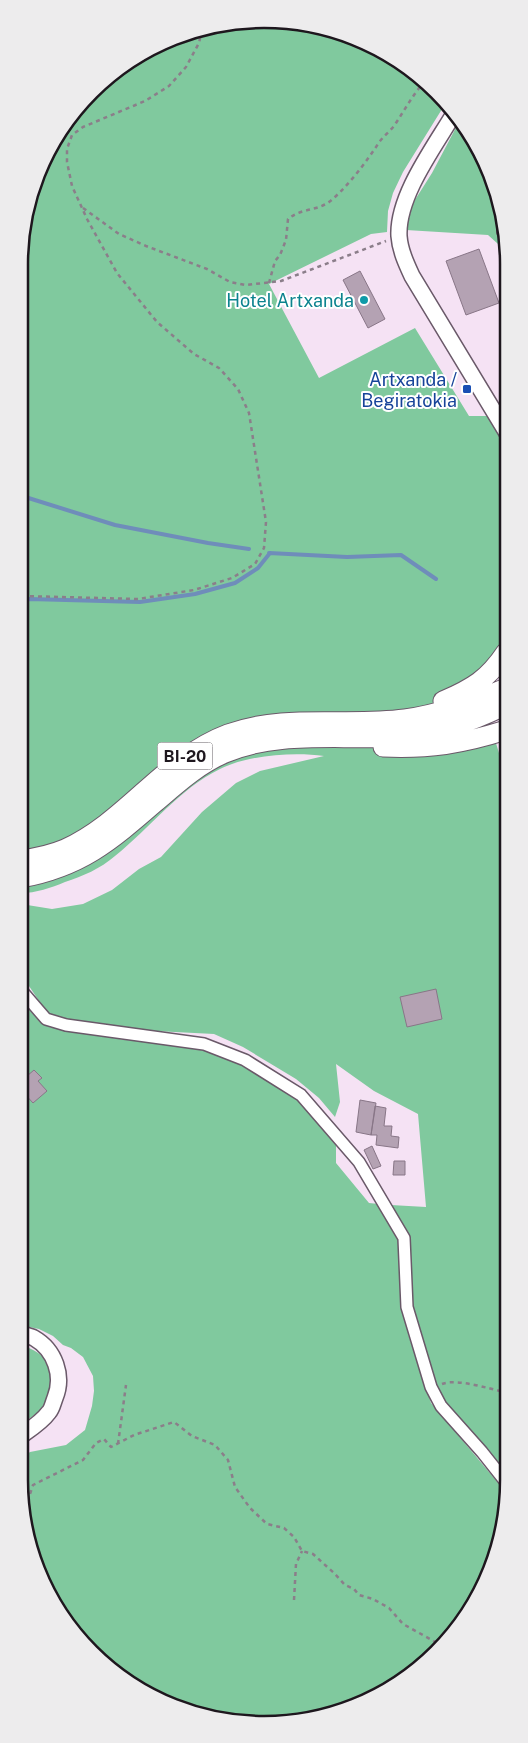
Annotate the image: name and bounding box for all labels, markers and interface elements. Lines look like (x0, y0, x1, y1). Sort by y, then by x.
place label: Hotel Artxanda (226, 290, 354, 311)
marker: Hotel Artxanda (358, 294, 370, 306)
place label: Artxanda / Begiratokia (361, 369, 458, 411)
marker: Artxanda / Begiratokia (461, 383, 473, 395)
road number: BI-20 (158, 742, 212, 769)

